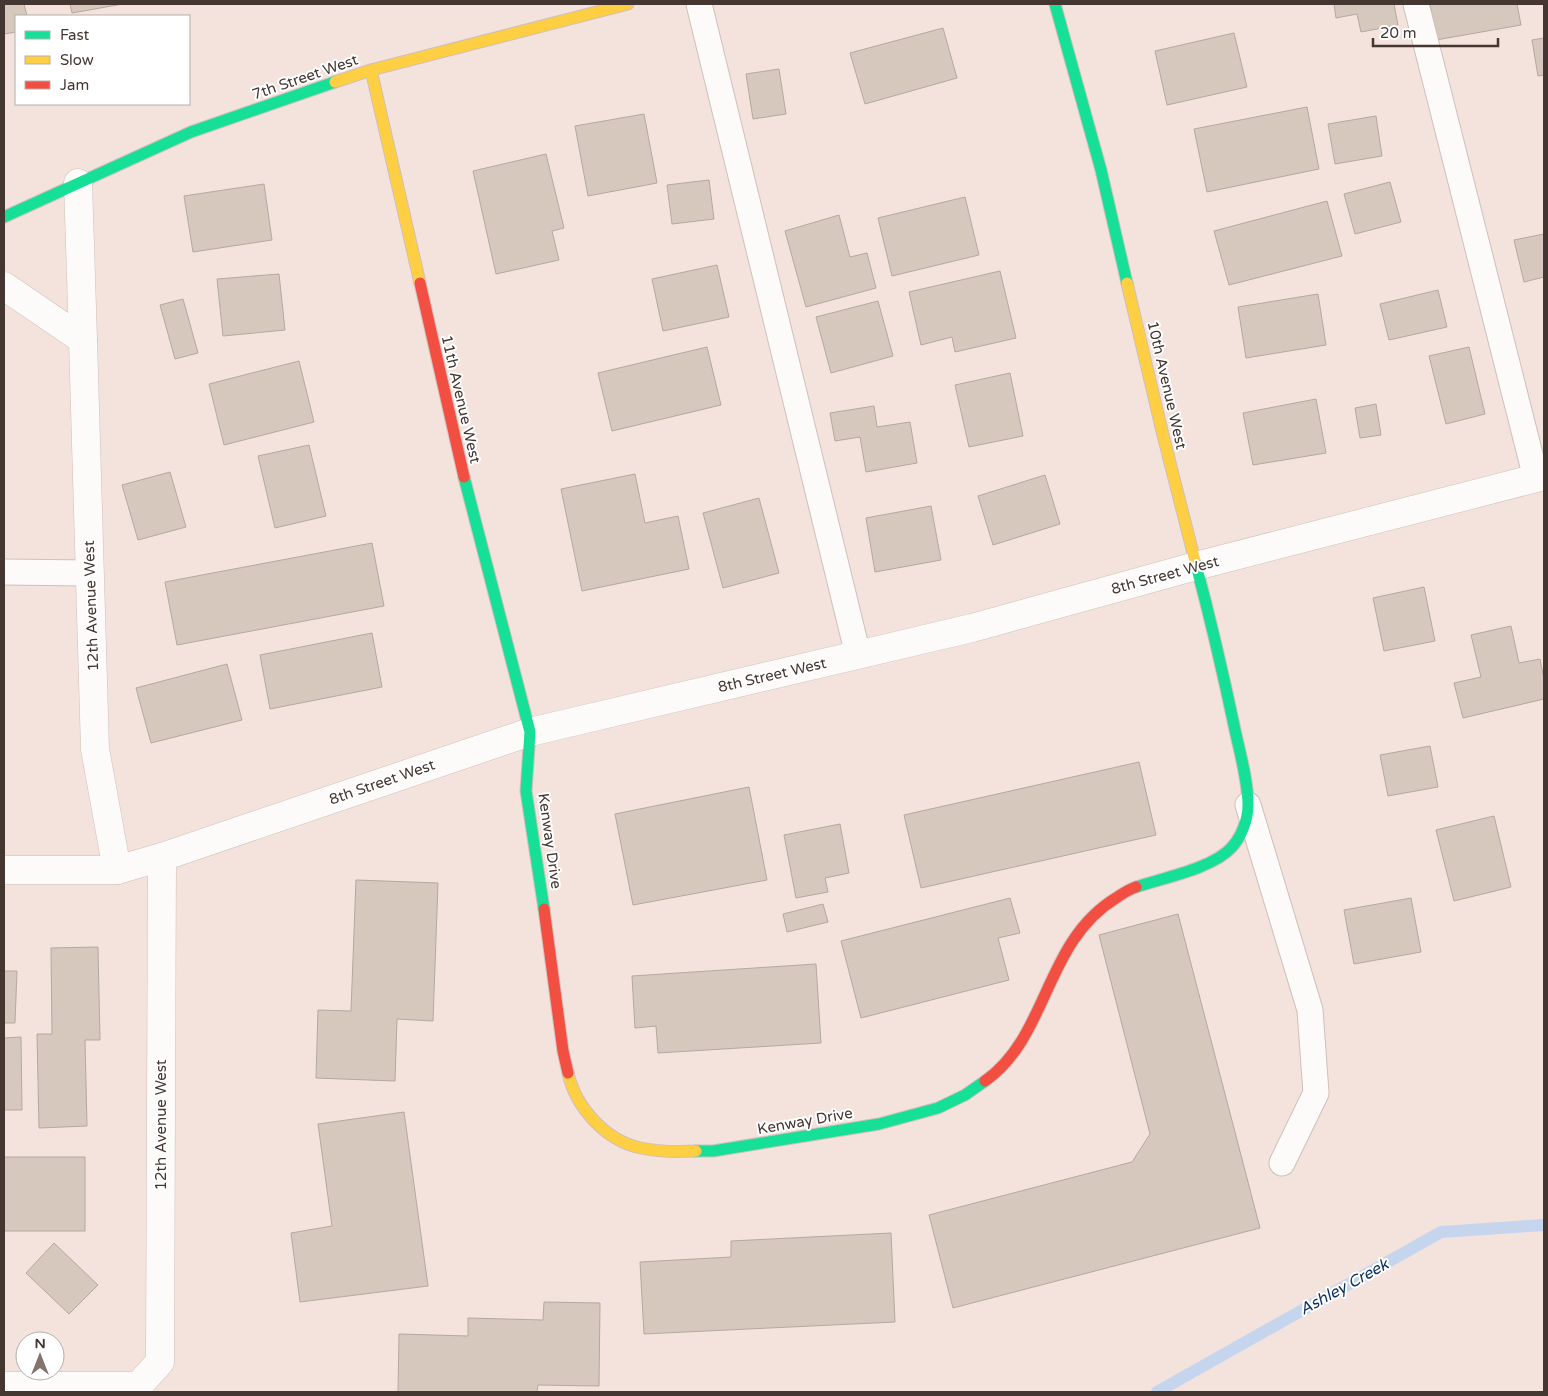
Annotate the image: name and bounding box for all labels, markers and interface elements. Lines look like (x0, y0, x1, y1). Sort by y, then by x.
legend (15, 15, 190, 105)
scale bar (1373, 15, 1498, 47)
text: 20 m (1380, 24, 1417, 42)
text: Fast (60, 26, 90, 44)
street label: 7th Street West (250, 50, 361, 104)
text: Slow (60, 51, 94, 69)
text: Jam (60, 76, 89, 94)
street label: 10th Avenue West (1143, 319, 1191, 451)
street label: 11th Avenue West (437, 333, 485, 465)
street label: 12th Avenue West (80, 540, 102, 672)
street label: 8th Street West (1109, 552, 1221, 598)
street label: 8th Street West (716, 654, 828, 696)
street label: 8th Street West (327, 755, 438, 809)
street label: Kenway Drive (534, 792, 566, 890)
street label: 12th Avenue West (152, 1059, 170, 1191)
street label: Kenway Drive (756, 1104, 854, 1138)
water label: Ashley Creek (1296, 1254, 1393, 1320)
north arrow (15, 1331, 65, 1381)
text: N (34, 1335, 46, 1352)

